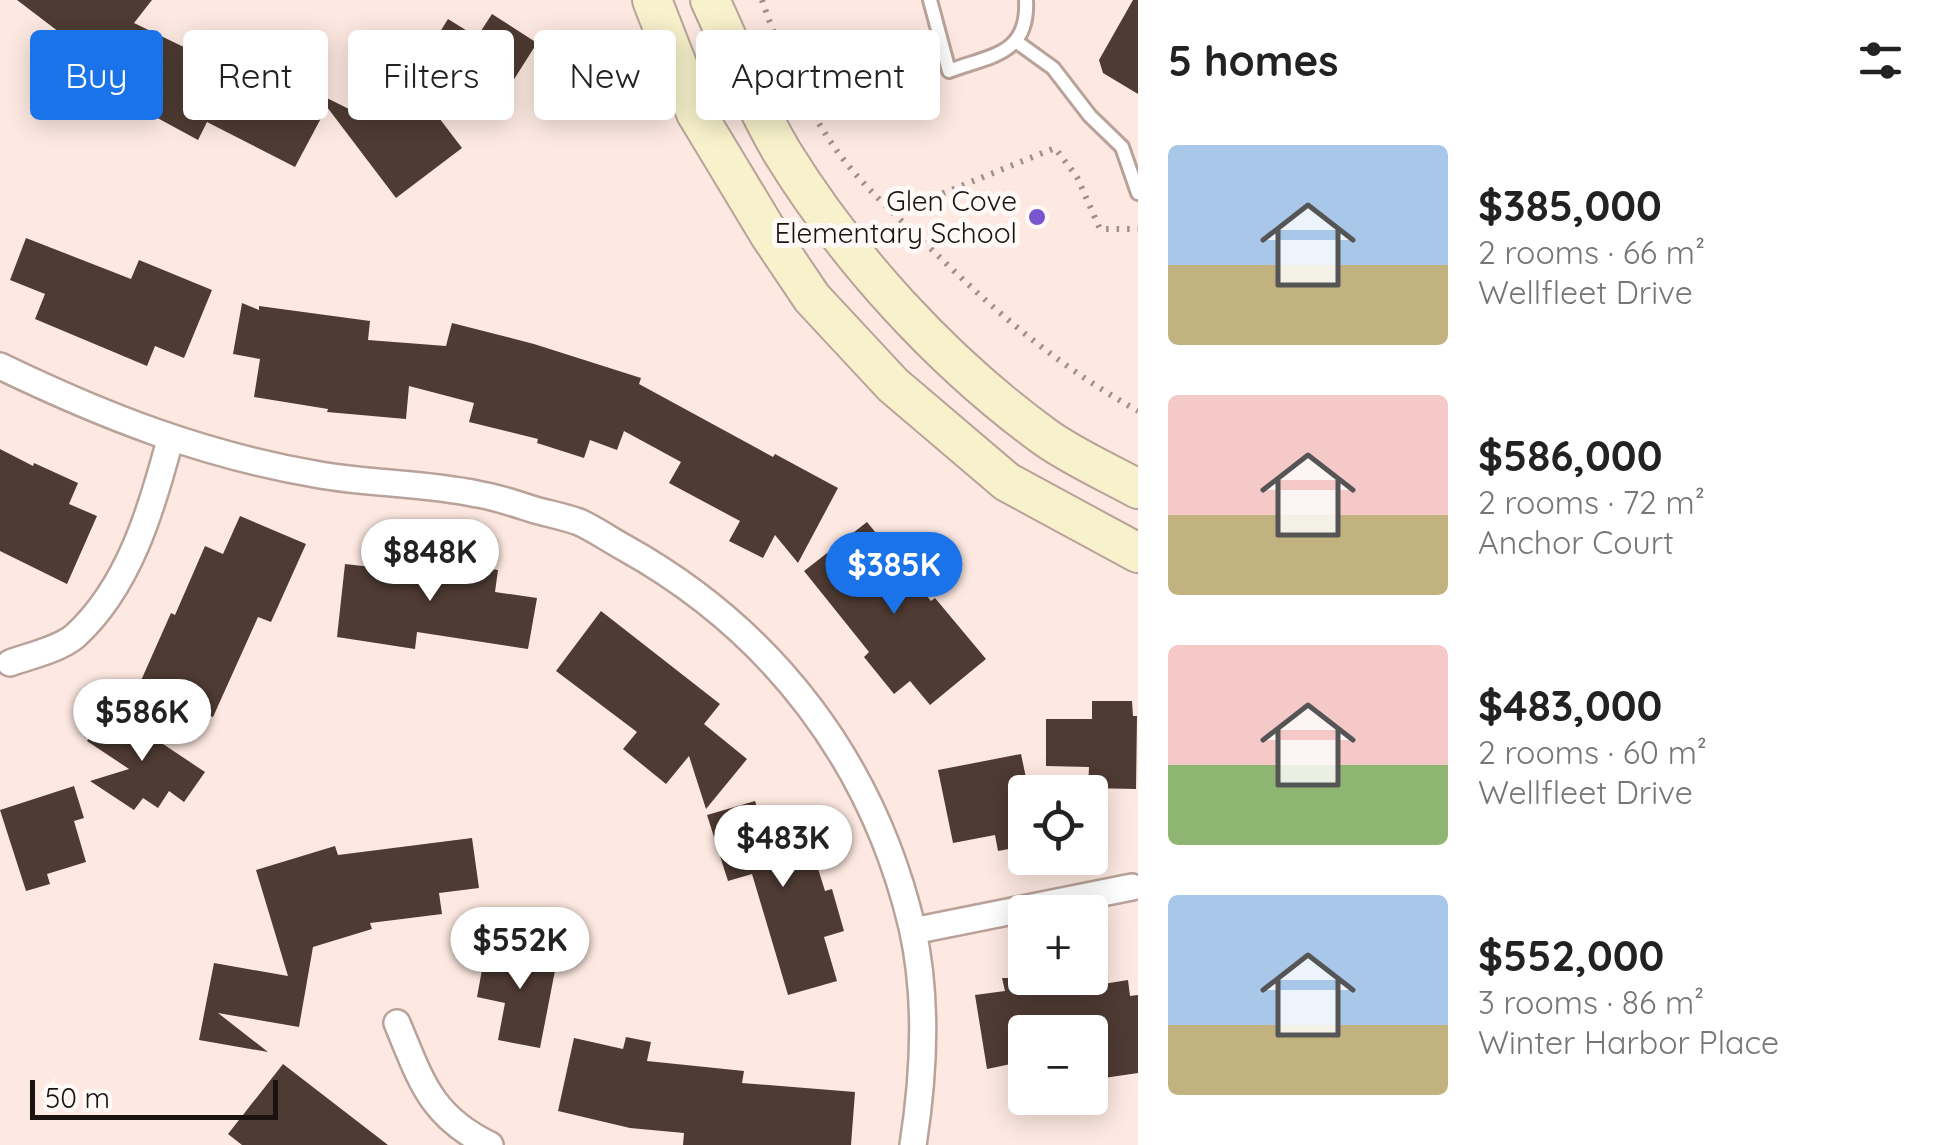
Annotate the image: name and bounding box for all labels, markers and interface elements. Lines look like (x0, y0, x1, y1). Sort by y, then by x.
chip: Buy (30, 30, 163, 120)
chip: Rent (183, 30, 328, 120)
chip: Filters (348, 30, 514, 120)
chip: New (534, 30, 676, 120)
chip: Apartment (696, 30, 940, 120)
icon: filters (1853, 33, 1908, 88)
text: 5 homes (1168, 34, 1339, 87)
text: $385,000 (1478, 179, 1662, 232)
place label: Glen Cove Elementary School (774, 183, 1017, 250)
icon: home (1248, 185, 1368, 305)
marker: Glen Cove Elementary School (1026, 206, 1048, 228)
text: 2 rooms · 66 m² (1478, 232, 1705, 272)
text: Wellfleet Drive (1478, 272, 1693, 312)
text: $586,000 (1478, 429, 1662, 482)
icon: home (1248, 435, 1368, 555)
text: 2 rooms · 72 m² (1478, 482, 1705, 522)
pin: $848K (360, 519, 500, 604)
text: Anchor Court (1478, 522, 1674, 562)
text: $848K (383, 531, 477, 571)
pin: $385K (824, 532, 964, 617)
text: $385K (847, 544, 941, 584)
pin: $586K (72, 679, 212, 764)
text: $483,000 (1478, 679, 1662, 732)
icon: home (1248, 685, 1368, 805)
text: $586K (95, 691, 189, 731)
text: 2 rooms · 60 m² (1478, 732, 1707, 772)
text: Wellfleet Drive (1478, 772, 1693, 812)
map controls (1008, 775, 1108, 1115)
button: locate (1008, 775, 1108, 875)
pin: $483K (713, 805, 853, 890)
text: $483K (736, 817, 830, 857)
button: + (1008, 895, 1108, 995)
pin: $552K (450, 907, 590, 992)
text: $552K (472, 919, 568, 959)
text: $552,000 (1478, 929, 1664, 982)
icon: home (1248, 935, 1368, 1055)
text: 3 rooms · 86 m² (1478, 982, 1704, 1022)
button: − (1008, 1015, 1108, 1115)
text: Winter Harbor Place (1478, 1022, 1779, 1062)
scale bar (30, 1075, 278, 1120)
text: 50 m (45, 1080, 110, 1115)

